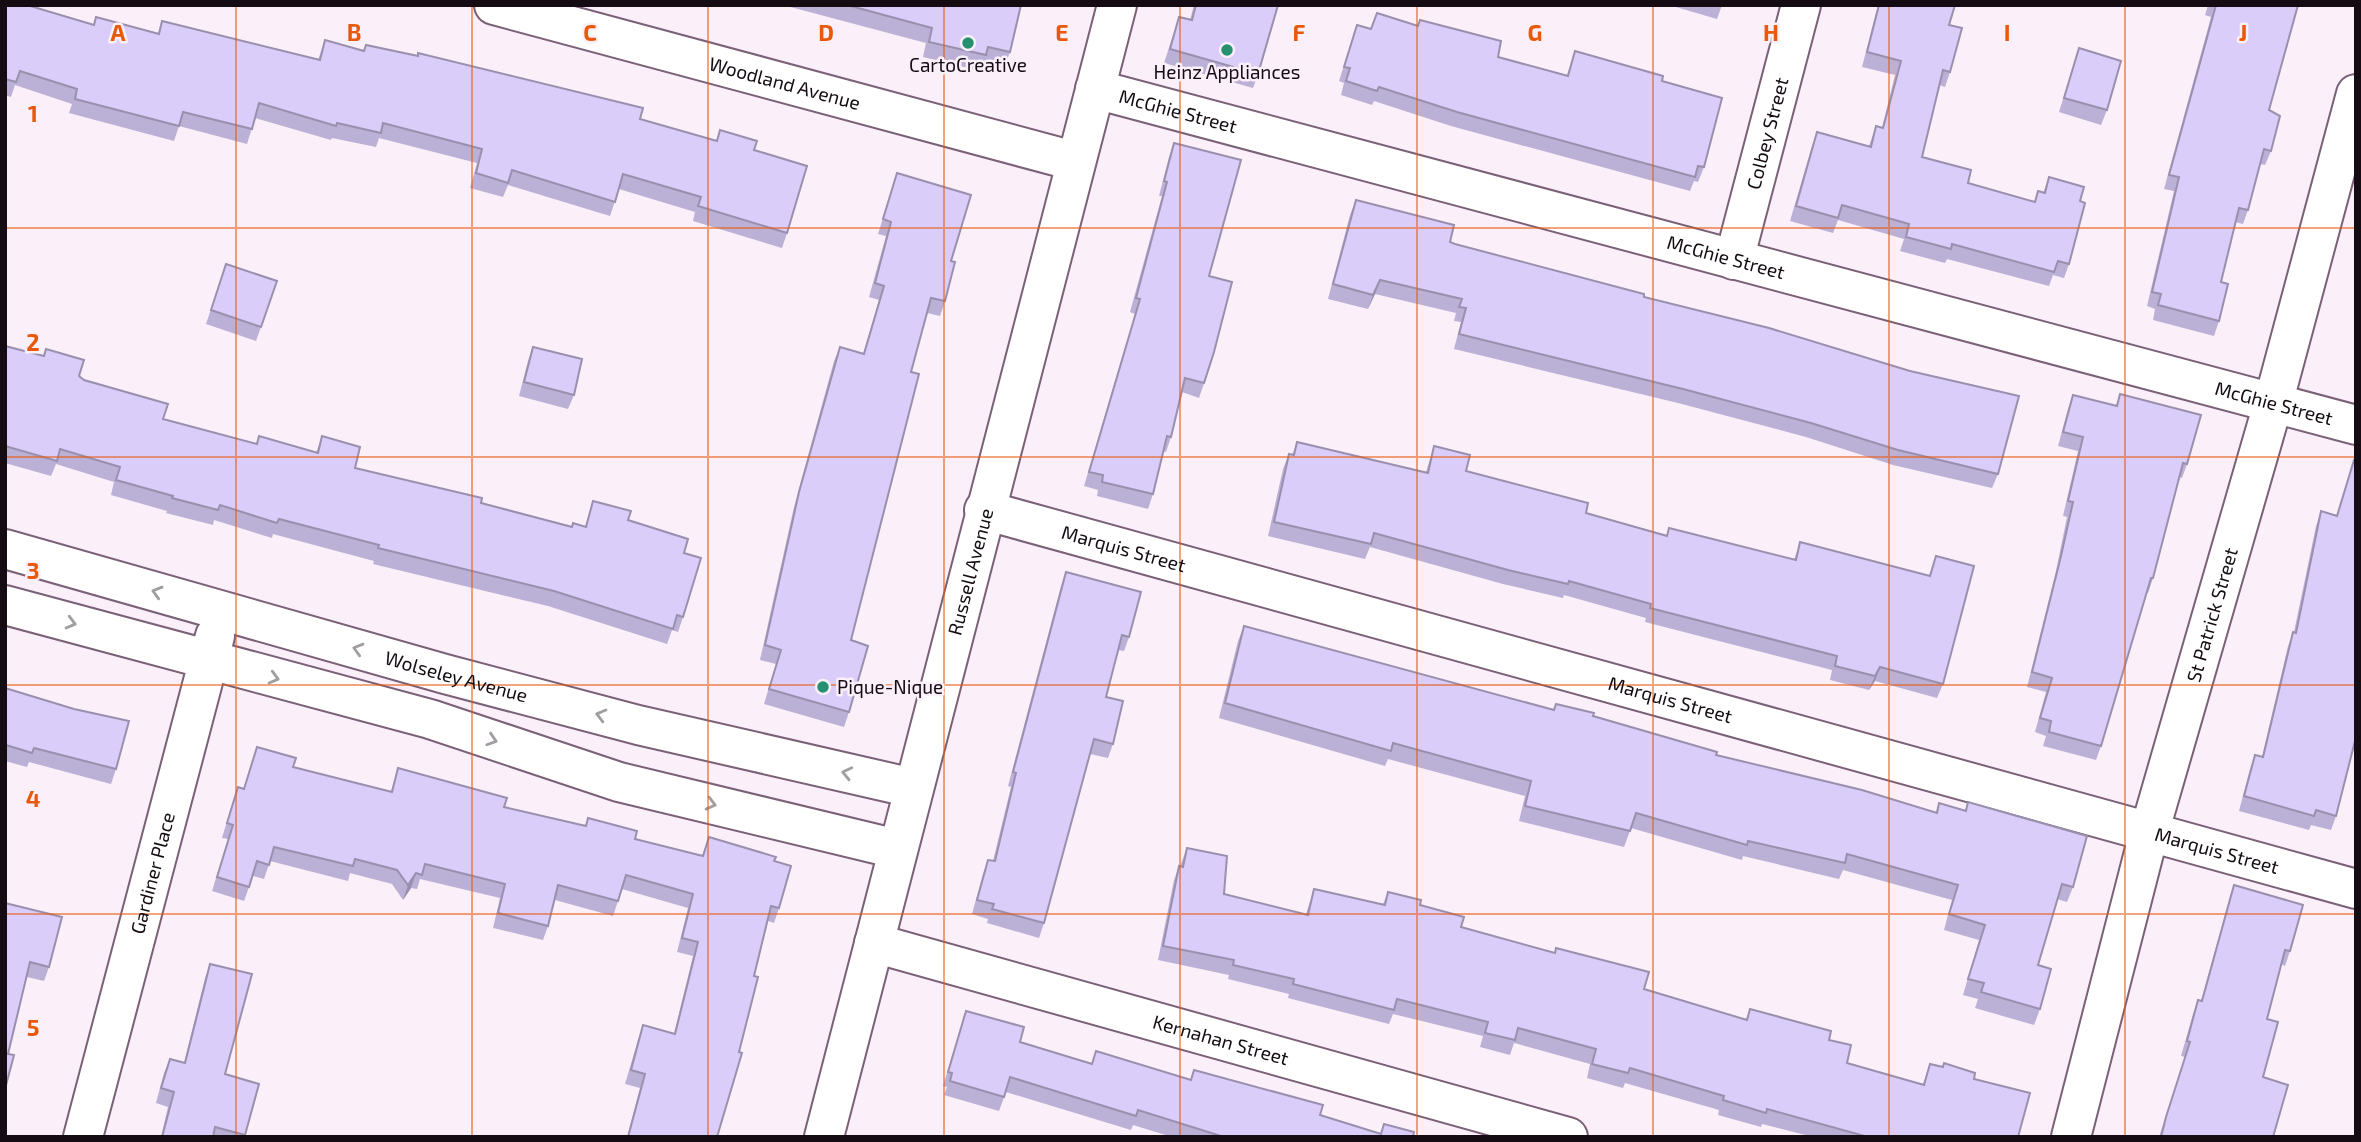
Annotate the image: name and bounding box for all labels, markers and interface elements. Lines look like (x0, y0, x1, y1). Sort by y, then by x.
text: A (110, 18, 126, 46)
text: B (347, 18, 361, 46)
text: C (583, 18, 597, 46)
text: D (818, 18, 834, 46)
text: E (1055, 18, 1069, 46)
text: F (1293, 18, 1306, 46)
text: G (1528, 18, 1542, 46)
text: H (1763, 18, 1779, 46)
text: I (2004, 18, 2010, 46)
text: J (2239, 18, 2247, 46)
marker: CartoCreative (960, 35, 976, 51)
marker: Heinz Appliances (1219, 42, 1235, 58)
street label: Woodland Avenue (707, 51, 863, 114)
place label: CartoCreative (909, 53, 1027, 76)
place label: Heinz Appliances (1154, 60, 1300, 83)
street label: Colbey Street (1741, 75, 1793, 192)
street label: McGhie Street (1117, 84, 1240, 137)
text: 1 (28, 99, 38, 127)
street label: McGhie Street (1665, 230, 1788, 283)
text: 2 (26, 328, 40, 356)
street label: McGhie Street (2213, 376, 2335, 429)
street label: Russell Avenue (942, 505, 997, 638)
street label: Marquis Street (1059, 520, 1188, 576)
street label: St Patrick Street (2181, 545, 2242, 685)
text: 3 (26, 556, 40, 584)
one-way arrow (152, 585, 164, 600)
one-way arrow (65, 615, 77, 629)
one-way arrow (352, 643, 364, 657)
street label: Wolseley Avenue (382, 646, 530, 706)
one-way arrow (268, 670, 280, 684)
street label: Marquis Street (1606, 671, 1735, 727)
place label: Pique-Nique (837, 675, 943, 698)
marker: Pique-Nique (815, 679, 831, 695)
one-way arrow (596, 709, 608, 723)
one-way arrow (486, 732, 498, 746)
one-way arrow (841, 766, 853, 781)
text: 4 (26, 784, 40, 812)
one-way arrow (704, 796, 716, 810)
street label: Gardiner Place (125, 810, 179, 936)
street label: Marquis Street (2152, 822, 2282, 878)
street label: Kernahan Street (1150, 1010, 1291, 1069)
text: 5 (27, 1013, 39, 1041)

